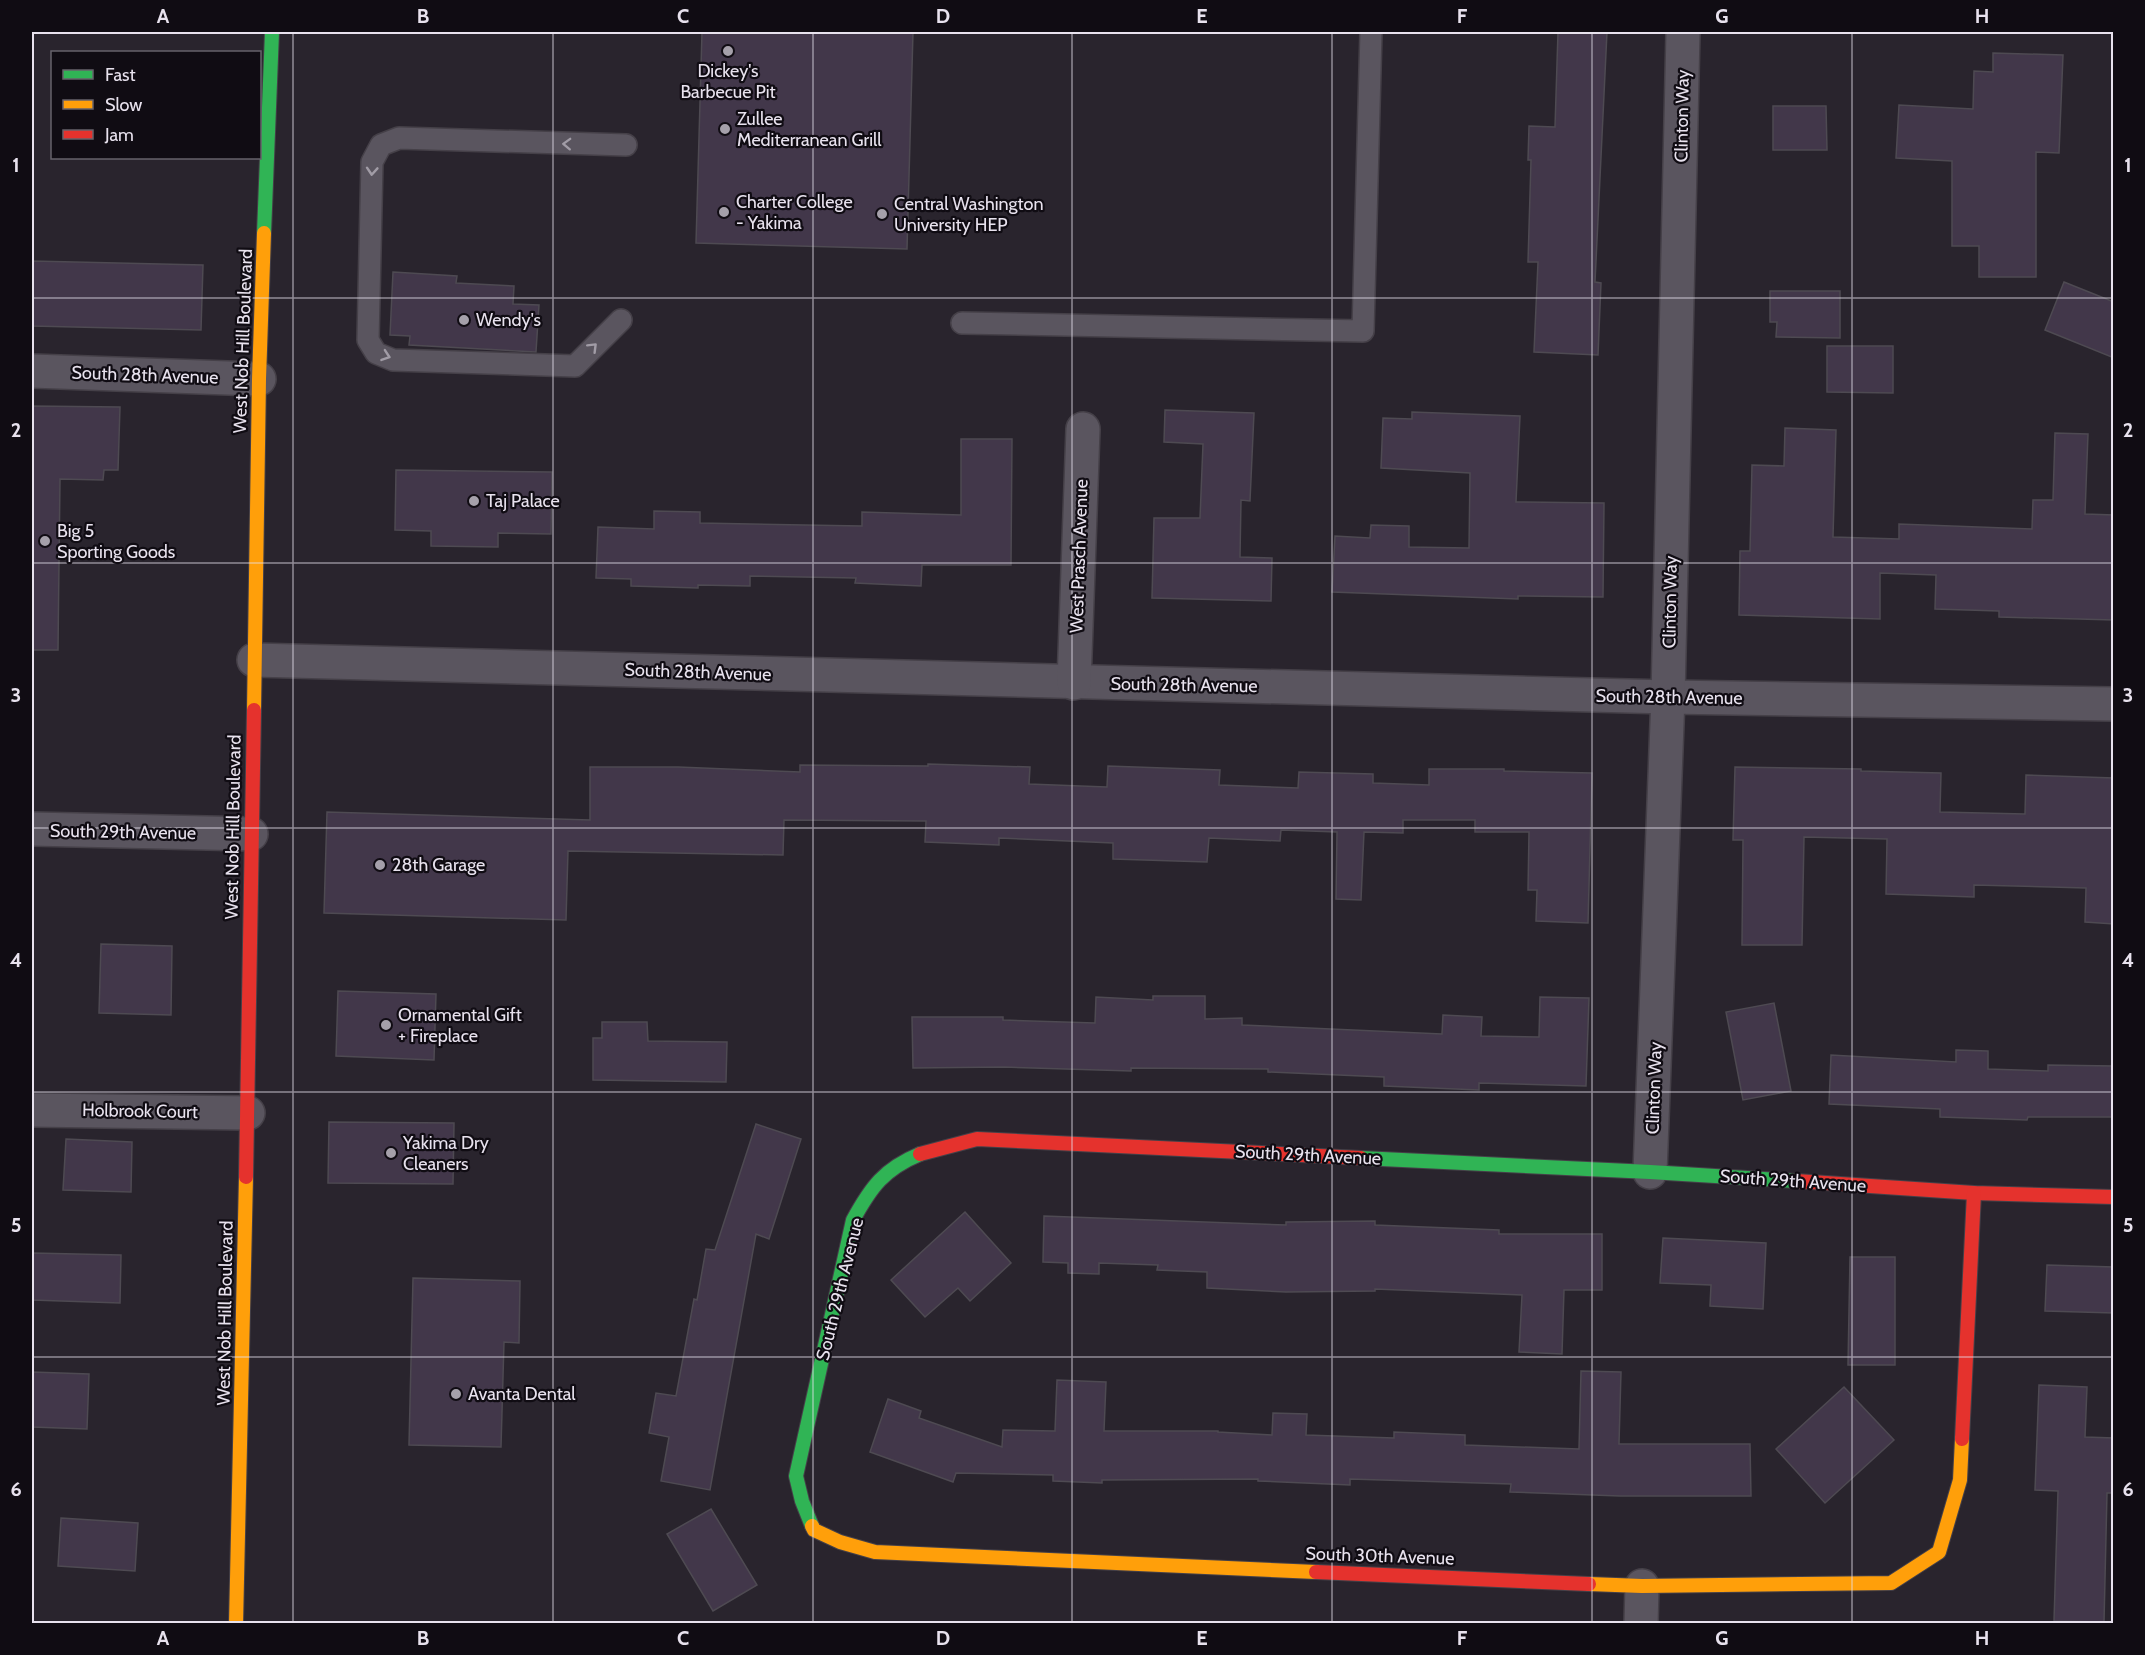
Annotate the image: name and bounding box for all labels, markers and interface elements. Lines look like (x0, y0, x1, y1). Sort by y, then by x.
text: A (157, 4, 170, 28)
text: B (417, 4, 429, 28)
text: C (677, 4, 689, 28)
text: D (936, 4, 950, 28)
text: E (1196, 4, 1208, 28)
text: F (1457, 4, 1468, 28)
text: G (1715, 4, 1729, 28)
text: H (1975, 4, 1989, 28)
marker: Dickey's Barbecue Pit (721, 44, 735, 58)
legend (51, 51, 261, 159)
place label: Dickey's Barbecue Pit (680, 60, 776, 103)
text: Fast (105, 64, 136, 86)
street label: Clinton Way (1670, 69, 1694, 163)
text: Slow (105, 94, 142, 116)
place label: Zullee Mediterranean Grill (737, 108, 882, 151)
marker: Zullee Mediterranean Grill (718, 122, 732, 136)
text: Jam (104, 124, 134, 146)
one-way arrow (563, 137, 572, 150)
text: 1 (12, 153, 20, 177)
text: 1 (2124, 153, 2132, 177)
one-way arrow (366, 167, 379, 176)
place label: Charter College - Yakima (736, 191, 853, 234)
place label: Central Washington University HEP (894, 193, 1044, 236)
marker: Charter College - Yakima (717, 205, 731, 219)
marker: Central Washington University HEP (875, 207, 889, 221)
street label: West Nob Hill Boulevard (229, 248, 257, 434)
place label: Wendy's (476, 309, 541, 331)
marker: Wendy's (457, 313, 471, 327)
one-way arrow (586, 344, 597, 355)
one-way arrow (380, 349, 391, 362)
street label: South 28th Avenue (71, 361, 219, 389)
text: 2 (11, 418, 21, 442)
text: 2 (2123, 418, 2133, 442)
street label: West Prasch Avenue (1065, 479, 1093, 633)
place label: Taj Palace (486, 490, 560, 512)
marker: Taj Palace (467, 494, 481, 508)
place label: Big 5 Sporting Goods (57, 520, 175, 563)
marker: Big 5 Sporting Goods (38, 534, 52, 548)
street label: Clinton Way (1658, 555, 1682, 649)
street label: South 28th Avenue (624, 658, 772, 686)
street label: South 28th Avenue (1110, 673, 1258, 697)
text: 3 (11, 683, 21, 707)
text: 3 (2123, 683, 2133, 707)
street label: South 28th Avenue (1595, 685, 1743, 709)
street label: West Nob Hill Boulevard (220, 735, 246, 919)
street label: South 29th Avenue (50, 820, 196, 844)
place label: 28th Garage (392, 854, 485, 876)
marker: 28th Garage (373, 858, 387, 872)
text: 4 (10, 948, 22, 972)
text: 4 (2122, 948, 2134, 972)
place label: Ornamental Gift + Fireplace (398, 1004, 522, 1047)
marker: Ornamental Gift + Fireplace (379, 1018, 393, 1032)
street label: Clinton Way (1641, 1041, 1667, 1135)
street label: Holbrook Court (82, 1099, 198, 1123)
place label: Yakima Dry Cleaners (402, 1132, 489, 1175)
street label: South 29th Avenue (1234, 1140, 1382, 1170)
marker: Yakima Dry Cleaners (384, 1146, 398, 1160)
street label: South 29th Avenue (1719, 1165, 1867, 1197)
text: 5 (11, 1213, 21, 1237)
text: 5 (2123, 1213, 2133, 1237)
street label: South 29th Avenue (812, 1215, 868, 1363)
street label: West Nob Hill Boulevard (212, 1221, 238, 1405)
place label: Avanta Dental (468, 1383, 576, 1405)
marker: Avanta Dental (449, 1387, 463, 1401)
text: 6 (10, 1477, 22, 1501)
text: 6 (2122, 1477, 2134, 1501)
street label: South 30th Avenue (1305, 1542, 1455, 1570)
text: A (157, 1626, 170, 1650)
text: B (417, 1626, 429, 1650)
text: C (677, 1626, 689, 1650)
text: D (936, 1626, 950, 1650)
text: E (1196, 1626, 1208, 1650)
text: F (1457, 1626, 1468, 1650)
text: G (1715, 1626, 1729, 1650)
text: H (1975, 1626, 1989, 1650)

